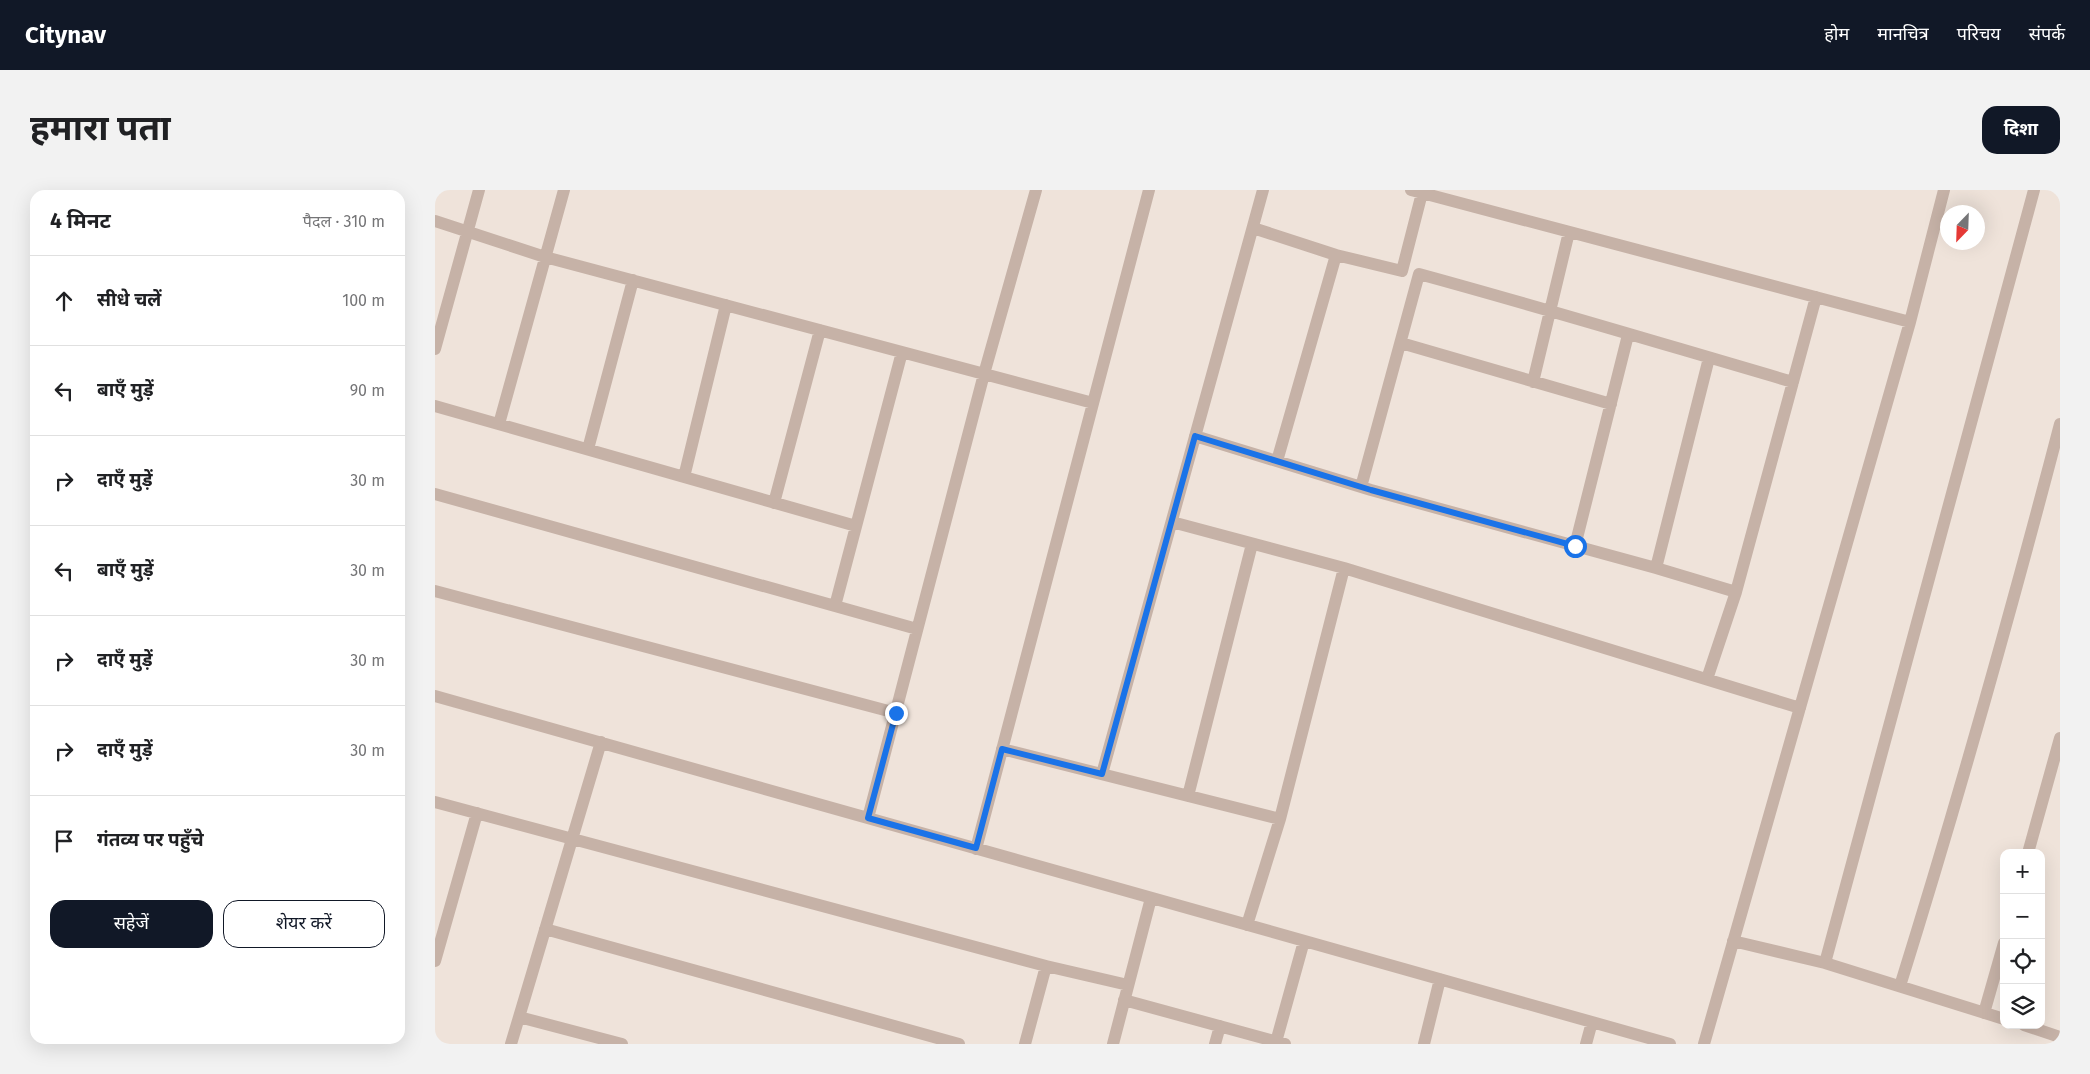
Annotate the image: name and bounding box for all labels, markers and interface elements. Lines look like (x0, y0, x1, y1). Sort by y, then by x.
text: Citynav (25, 21, 106, 49)
text: होम (1824, 23, 1849, 45)
text: मानचित्र (1877, 23, 1929, 45)
text: परिचय (1957, 23, 2001, 45)
text: संपर्क (2029, 23, 2065, 45)
button: दिशा (1982, 106, 2060, 154)
text: हमारा पता (30, 107, 170, 149)
north arrow (1940, 205, 1985, 250)
text: 4 मिनट (50, 208, 111, 234)
text: पैदल · 310 m (303, 212, 385, 231)
icon: ahead (50, 287, 78, 315)
text: सीधे चलें (97, 288, 161, 311)
text: 100 m (342, 291, 385, 310)
icon: left (50, 377, 78, 405)
text: बाएँ मुड़ें (97, 378, 154, 401)
text: 90 m (350, 381, 385, 400)
icon: right (50, 467, 78, 495)
text: दाएँ मुड़ें (97, 468, 153, 491)
text: 30 m (350, 471, 385, 490)
route start (1564, 535, 1587, 558)
icon: left (50, 557, 78, 585)
text: बाएँ मुड़ें (97, 558, 154, 581)
text: 30 m (350, 561, 385, 580)
icon: right (50, 647, 78, 675)
text: दाएँ मुड़ें (97, 648, 153, 671)
text: 30 m (350, 651, 385, 670)
route end (885, 702, 908, 725)
icon: right (50, 737, 78, 765)
text: दाएँ मुड़ें (97, 738, 153, 761)
text: 30 m (350, 741, 385, 760)
icon: arrive (50, 827, 78, 855)
text: गंतव्य पर पहुँचे (97, 828, 204, 851)
map controls (2000, 849, 2045, 1029)
button: + (2000, 849, 2045, 894)
button: − (2000, 894, 2045, 939)
button: सहेजें (50, 900, 213, 948)
button: शेयर करें (223, 900, 385, 948)
button: locate (2000, 939, 2045, 984)
button: layers (2000, 984, 2045, 1029)

